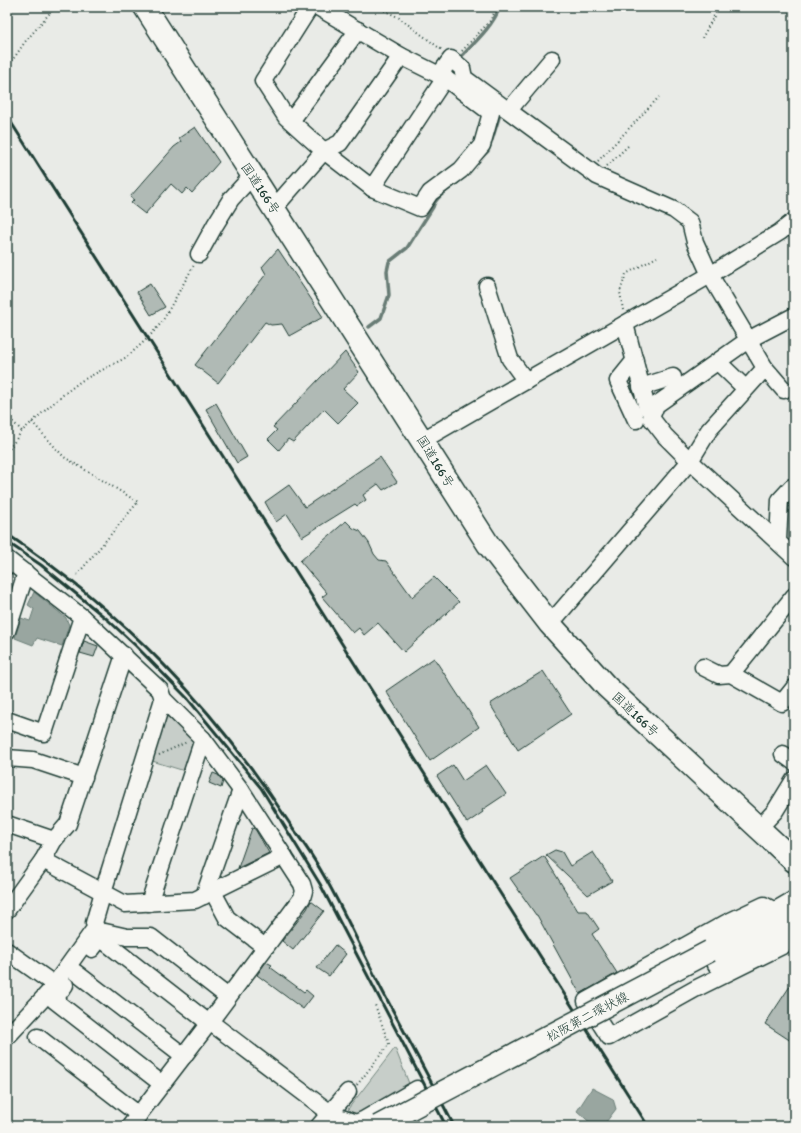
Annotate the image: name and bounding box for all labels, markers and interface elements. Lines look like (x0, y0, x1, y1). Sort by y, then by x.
street label: 国道166号 (238, 160, 283, 217)
street label: 国道166号 (414, 432, 458, 490)
street label: 国道166号 (609, 689, 662, 740)
street label: 松阪第二環状線 (544, 988, 632, 1044)

